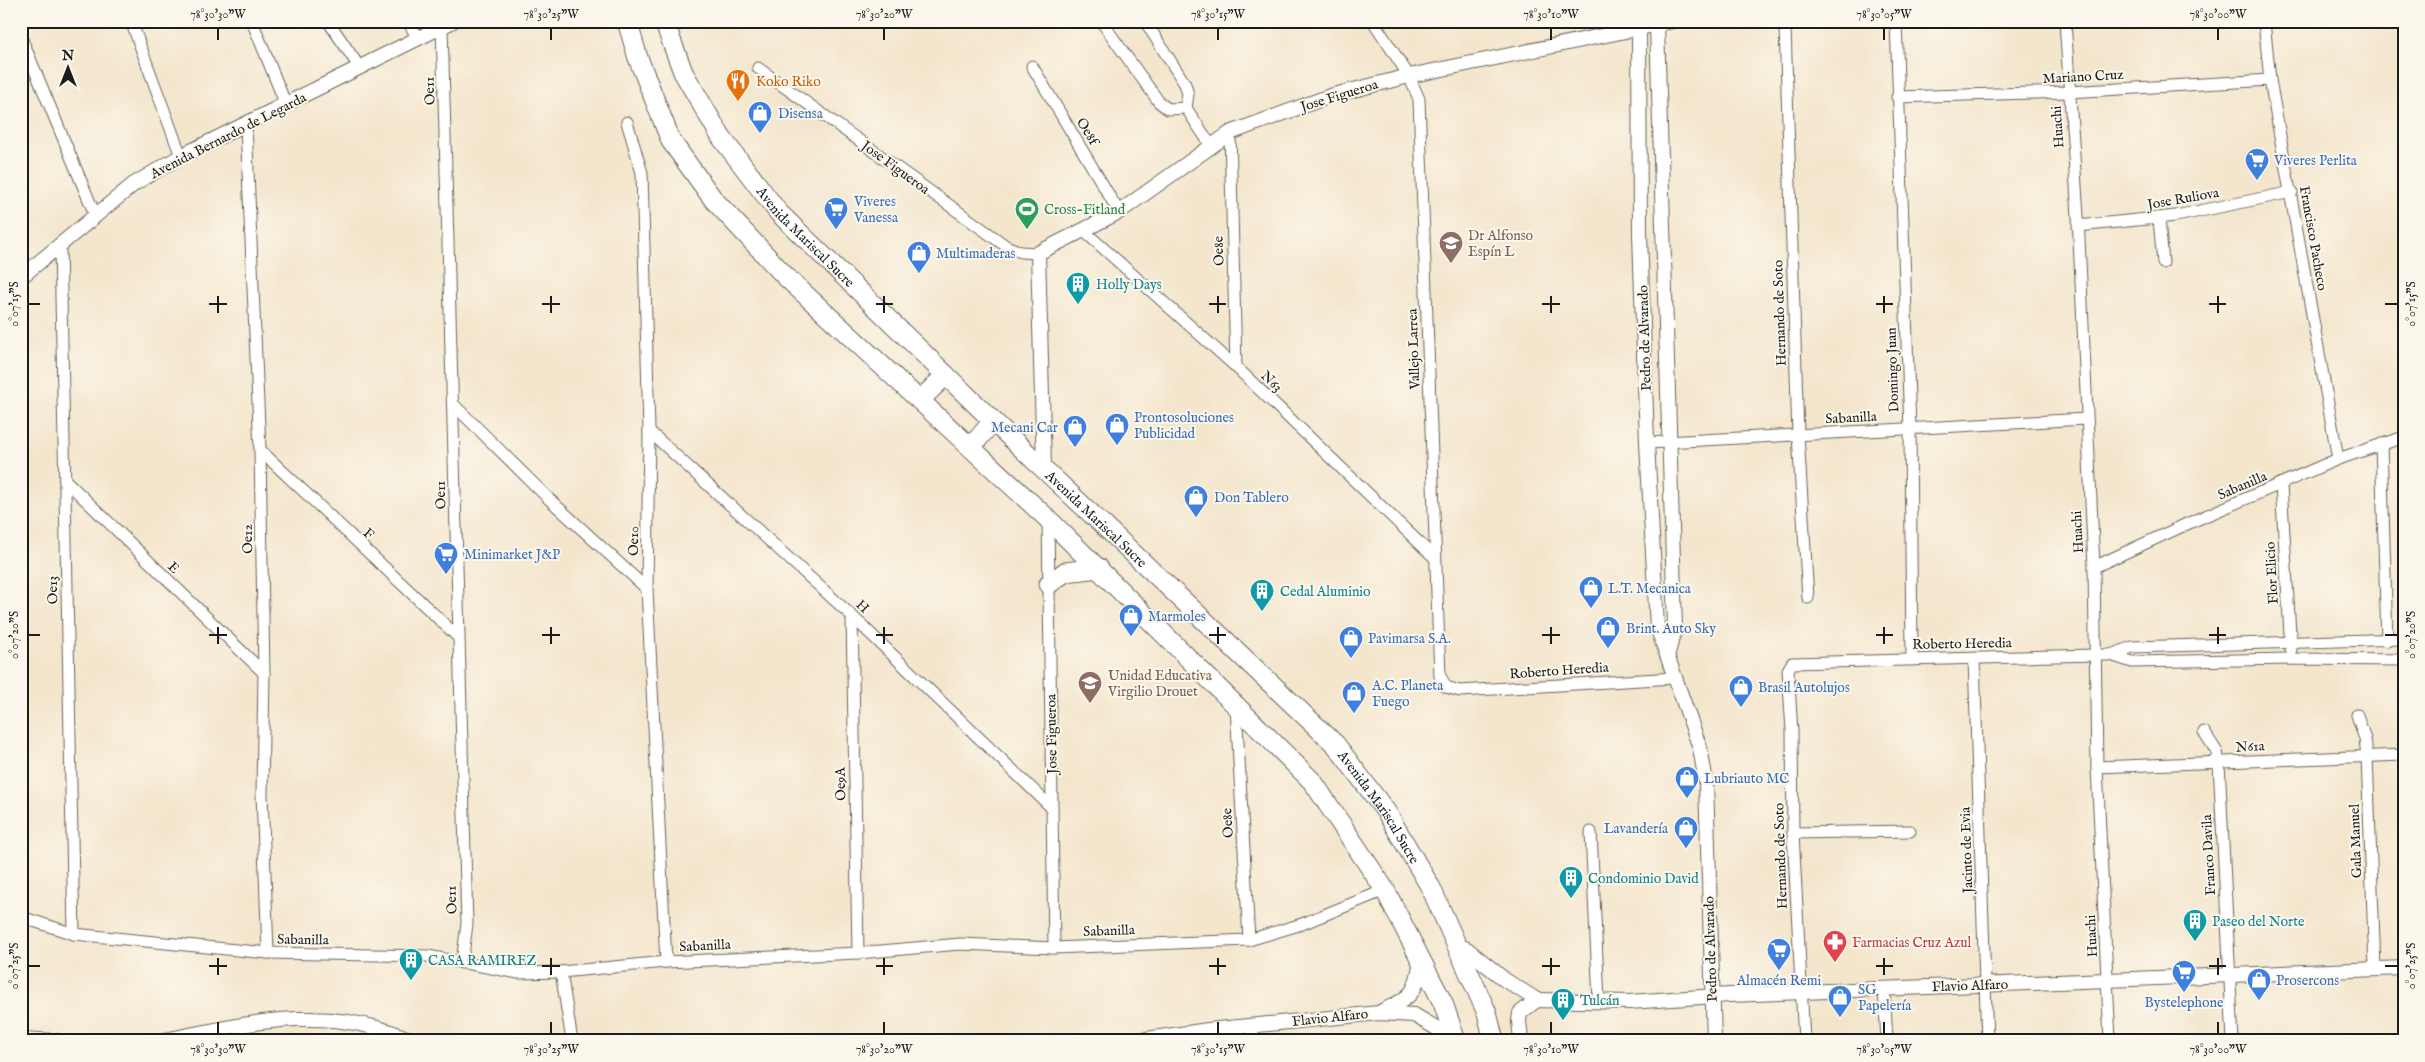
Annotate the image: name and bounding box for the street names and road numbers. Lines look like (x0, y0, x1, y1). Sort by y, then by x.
street label: Mariano Cruz (2042, 66, 2125, 88)
street label: Jose Figueroa (1297, 75, 1381, 117)
street label: Oe11 (421, 76, 439, 106)
street label: Avenida Bernardo de Legarda (147, 88, 310, 184)
street label: Huachi (2048, 105, 2068, 149)
street label: Oe8f (1072, 115, 1104, 151)
street label: Jose Figueroa (856, 136, 934, 199)
street label: Avenida Mariscal Sucre (751, 183, 858, 292)
street label: Jose Ruliova (2144, 184, 2221, 214)
street label: Francisco Pacheco (2295, 184, 2331, 292)
street label: Oe8e (1209, 235, 1229, 266)
street label: Hernando de Soto (1769, 259, 1791, 366)
street label: Pedro de Alvarado (1634, 284, 1656, 391)
street label: Vallejo Larrea (1404, 307, 1424, 391)
street label: Domingo Juan (1883, 327, 1903, 413)
street label: N63 (1257, 367, 1286, 396)
street label: Sabanilla (1825, 408, 1878, 428)
street label: Avenida Mariscal Sucre (1040, 466, 1151, 572)
street label: Sabanilla (2215, 467, 2271, 504)
street label: Oe11 (432, 481, 450, 509)
street label: Huachi (2068, 510, 2088, 554)
street label: Oe12 (239, 523, 257, 554)
street label: F (359, 524, 378, 543)
street label: Oe10 (625, 526, 643, 556)
street label: Flor Elicio (2261, 541, 2283, 605)
street label: E (164, 558, 183, 578)
street label: Oe13 (44, 576, 62, 604)
street label: H (852, 596, 873, 617)
street label: Roberto Heredia (1912, 634, 2013, 654)
street label: Roberto Heredia (1509, 658, 1610, 683)
street label: Jose Figueroa (1042, 693, 1062, 776)
street label: N61a (2235, 737, 2266, 757)
street label: Avenida Mariscal Sucre (1333, 746, 1423, 868)
street label: Oe9A (832, 766, 850, 801)
street label: Hernando de Soto (1770, 802, 1792, 909)
street label: Gala Manuel (2346, 803, 2366, 878)
street label: Jacinto de Evia (1956, 805, 1978, 895)
street label: Oe8e (1218, 807, 1238, 838)
street label: Franco Davila (2198, 813, 2220, 896)
street label: Oe11 (443, 885, 461, 915)
street label: Pedro de Alvarado (1700, 895, 1722, 1002)
street label: Huachi (2082, 914, 2102, 958)
street label: Sabanilla (1083, 921, 1136, 941)
street label: Sabanilla (277, 931, 330, 949)
street label: Sabanilla (679, 936, 732, 956)
street label: Flavio Alfaro (1932, 976, 2009, 996)
street label: Flavio Alfaro (1291, 1005, 1369, 1031)

